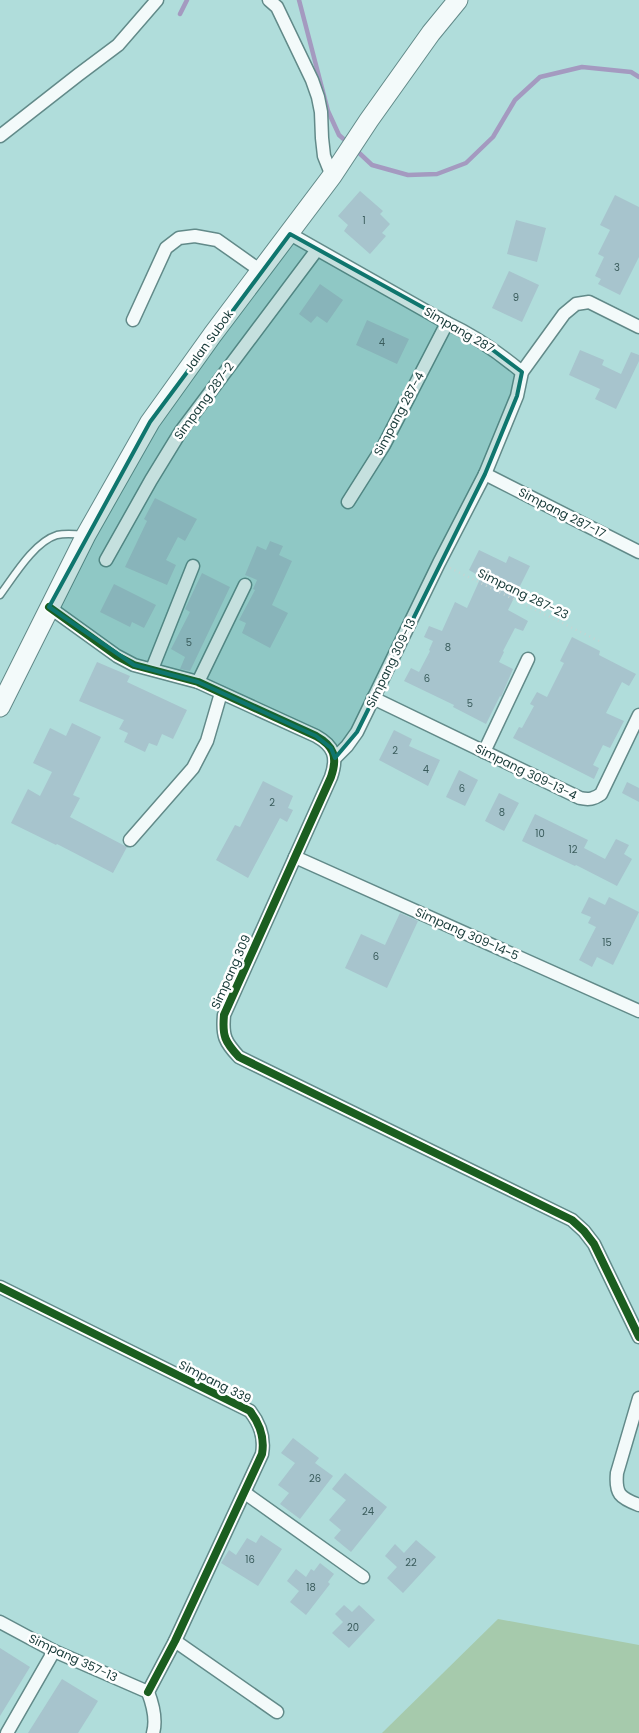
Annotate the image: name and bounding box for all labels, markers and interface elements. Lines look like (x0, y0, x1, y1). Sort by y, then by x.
house number: 1 (362, 213, 366, 228)
house number: 3 (614, 260, 620, 275)
house number: 9 (513, 290, 519, 305)
street label: Simpang 287 (421, 303, 498, 357)
street label: Jalan Subok (180, 305, 237, 375)
house number: 4 (379, 335, 385, 350)
street label: Simpang 287-2 (170, 358, 238, 443)
street label: Simpang 287-4 (369, 368, 428, 459)
street label: Simpang 287-17 (516, 483, 609, 542)
street label: Simpang 287-23 (475, 564, 572, 623)
street label: Simpang 309-13 (362, 615, 420, 710)
house number: 5 (186, 635, 192, 650)
house number: 8 (445, 640, 451, 655)
house number: 6 (424, 671, 430, 686)
house number: 5 (467, 696, 473, 711)
street label: Simpang 309-13-4 (472, 739, 580, 804)
house number: 2 (392, 743, 398, 758)
house number: 4 (423, 762, 429, 777)
house number: 6 (459, 781, 465, 796)
house number: 2 (269, 795, 275, 810)
house number: 8 (499, 805, 505, 820)
house number: 10 (535, 826, 545, 841)
house number: 12 (569, 842, 578, 857)
street label: Simpang 309-14-5 (413, 903, 522, 964)
street label: Simpang 309 (207, 932, 255, 1012)
house number: 15 (602, 935, 612, 950)
house number: 6 (373, 949, 379, 964)
street label: Simpang 339 (176, 1356, 254, 1407)
house number: 26 (309, 1471, 321, 1486)
house number: 24 (362, 1504, 374, 1519)
house number: 16 (245, 1552, 255, 1567)
house number: 22 (405, 1555, 417, 1570)
house number: 18 (306, 1580, 316, 1595)
house number: 20 (347, 1620, 359, 1635)
street label: Simpang 357-13 (26, 1630, 120, 1686)

